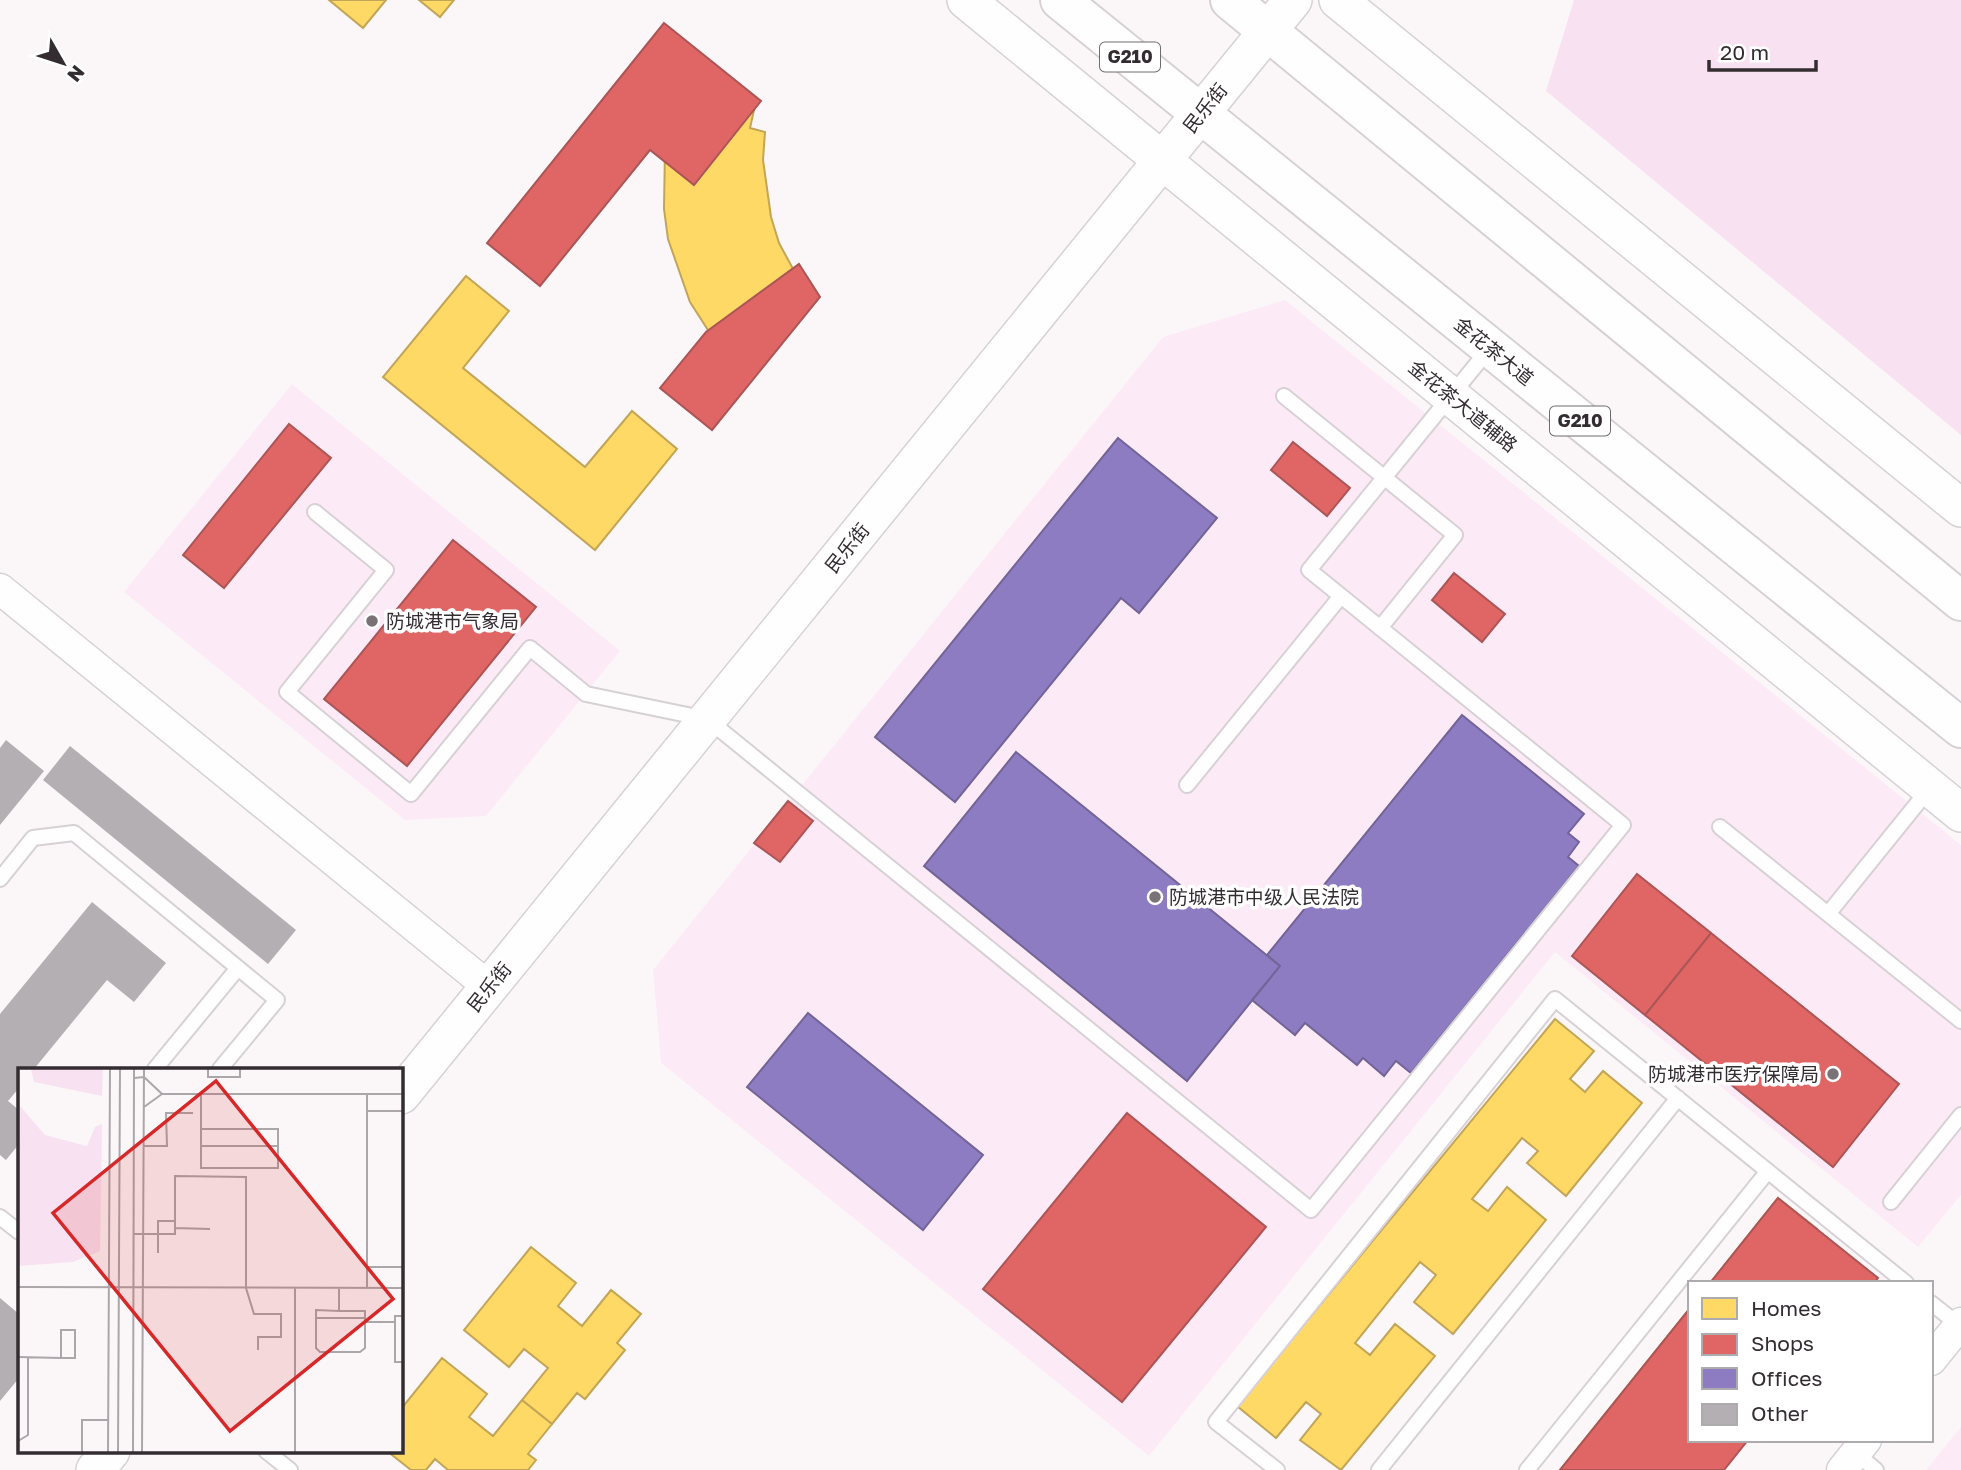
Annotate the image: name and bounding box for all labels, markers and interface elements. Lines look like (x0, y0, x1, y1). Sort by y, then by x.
north arrow (28, 28, 98, 98)
scale bar (1709, 28, 1816, 72)
text: 20 m (1720, 39, 1769, 65)
road number: G210 (1100, 42, 1160, 72)
text: N (63, 61, 90, 87)
street label: 民乐街 (1178, 78, 1231, 137)
street label: 金花茶大道 (1450, 312, 1538, 389)
street label: 金花茶大道辅路 (1404, 355, 1522, 456)
road number: G210 (1550, 407, 1610, 436)
street label: 民乐街 (820, 518, 873, 577)
place label: 防城港市气象局 (386, 609, 519, 632)
marker: 防城港市气象局 (364, 613, 380, 629)
place label: 防城港市中级人民法院 (1169, 885, 1359, 908)
marker: 防城港市中级人民法院 (1147, 889, 1163, 905)
street label: 民乐街 (462, 957, 515, 1016)
place label: 防城港市医疗保障局 (1648, 1062, 1819, 1085)
marker: 防城港市医疗保障局 (1825, 1066, 1841, 1082)
inset map (18, 1068, 402, 1452)
legend (1688, 1281, 1933, 1442)
text: Homes (1751, 1295, 1821, 1321)
text: Shops (1751, 1330, 1814, 1356)
text: Offices (1751, 1365, 1822, 1391)
text: Other (1751, 1400, 1808, 1426)

